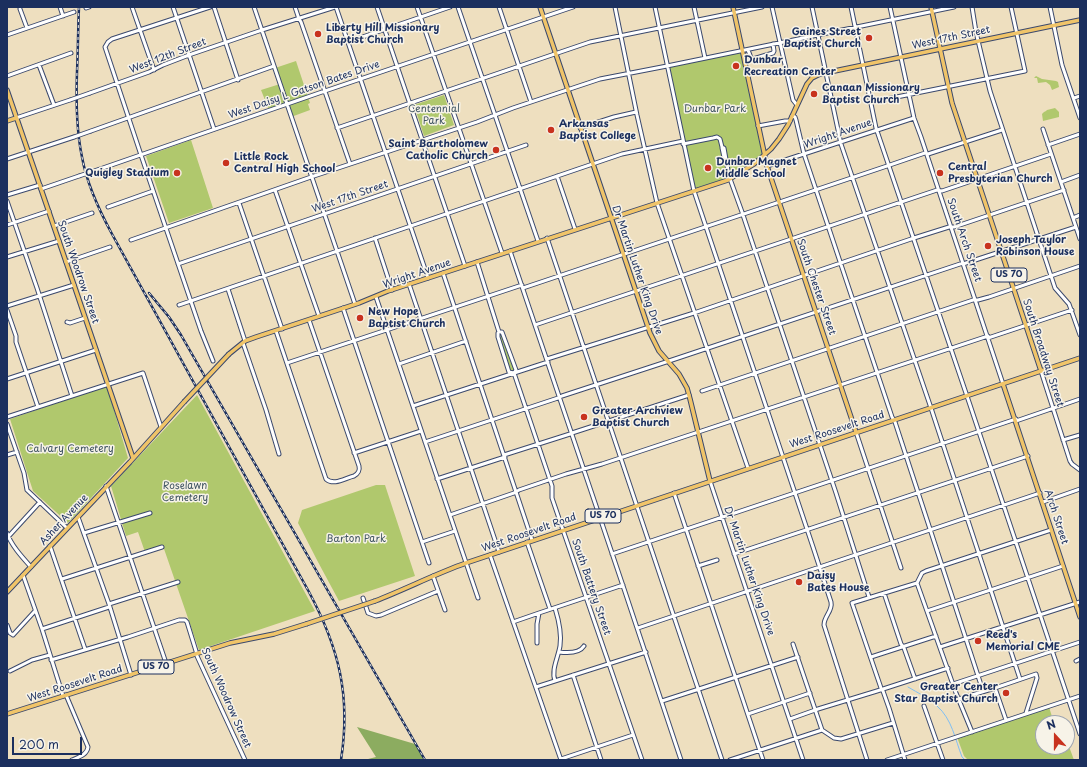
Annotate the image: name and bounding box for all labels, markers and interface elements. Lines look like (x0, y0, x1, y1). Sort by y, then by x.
place label: Liberty Hill Missionary Baptist Church (326, 22, 439, 46)
street label: West 17th Street (911, 24, 991, 52)
place label: Gaines Street Baptist Church (783, 26, 861, 50)
marker: Liberty Hill Missionary Baptist Church (313, 29, 323, 39)
marker: Gaines Street Baptist Church (864, 33, 874, 43)
street label: West 12th Street (128, 36, 208, 76)
place label: Dunbar Recreation Center (744, 54, 836, 78)
street label: West Daisy L Gatson Bates Drive (227, 58, 381, 122)
marker: Dunbar Recreation Center (731, 61, 741, 71)
place label: Canaan Missionary Baptist Church (822, 82, 920, 106)
marker: Canaan Missionary Baptist Church (809, 89, 819, 99)
park label: Centennial Park (408, 103, 460, 126)
park label: Dunbar Park (684, 103, 746, 115)
street label: Wright Avenue (802, 117, 874, 151)
place label: Arkansas Baptist College (559, 118, 636, 142)
marker: Arkansas Baptist College (546, 125, 556, 135)
place label: Saint Bartholomew Catholic Church (388, 138, 488, 162)
marker: Saint Bartholomew Catholic Church (491, 145, 501, 155)
place label: Little Rock Central High School (234, 151, 335, 174)
place label: Dunbar Magnet Middle School (716, 156, 797, 180)
marker: Little Rock Central High School (221, 158, 231, 168)
place label: Central Presbyterian Church (948, 161, 1053, 184)
marker: Dunbar Magnet Middle School (703, 163, 713, 173)
place label: Quigley Stadium (85, 167, 169, 179)
marker: Quigley Stadium (172, 168, 182, 178)
marker: Central Presbyterian Church (935, 168, 945, 178)
street label: West 17th Street (310, 178, 390, 216)
street label: South Arch Street (944, 197, 984, 283)
street label: Dr Martin Luther King Drive (609, 204, 665, 336)
street label: South Woodrow Street (55, 219, 101, 325)
place label: Joseph Taylor Robinson House (996, 234, 1074, 258)
street label: South Chester Street (794, 237, 838, 337)
marker: Joseph Taylor Robinson House (983, 241, 993, 251)
street label: Wright Avenue (381, 257, 453, 291)
road number: US 70 (991, 268, 1027, 282)
street label: South Broadway Street (1020, 298, 1066, 408)
place label: New Hope Baptist Church (368, 306, 446, 330)
marker: New Hope Baptist Church (355, 313, 365, 323)
place label: Greater Archview Baptist Church (592, 405, 683, 428)
street label: West Roosevelt Road (788, 409, 886, 451)
marker: Greater Archview Baptist Church (579, 412, 589, 422)
park label: Calvary Cemetery (26, 443, 114, 455)
park label: Roselawn Cemetery (162, 480, 208, 504)
street label: Arch Street (1042, 488, 1070, 546)
street label: Asher Avenue (37, 492, 91, 548)
street label: Dr Martin Luther King Drive (721, 505, 777, 637)
road number: US 70 (585, 509, 621, 523)
street label: West Roosevelt Road (480, 511, 578, 555)
park label: Barton Park (326, 533, 386, 545)
street label: South Battery Street (569, 537, 613, 637)
place label: Daisy Bates House (807, 570, 870, 594)
marker: Daisy Bates House (794, 577, 804, 587)
place label: Reed's Memorial CME (986, 629, 1060, 652)
marker: Reed's Memorial CME (973, 636, 983, 646)
street label: South Woodrow Street (199, 646, 253, 750)
road number: US 70 (138, 660, 174, 674)
street label: West Roosevelt Road (26, 663, 124, 705)
place label: Greater Center Star Baptist Church (894, 681, 998, 704)
marker: Greater Center Star Baptist Church (1001, 688, 1011, 698)
north arrow (1035, 715, 1075, 755)
text: N (1044, 715, 1058, 734)
scale bar (14, 729, 84, 755)
text: 200 m (19, 735, 59, 753)

